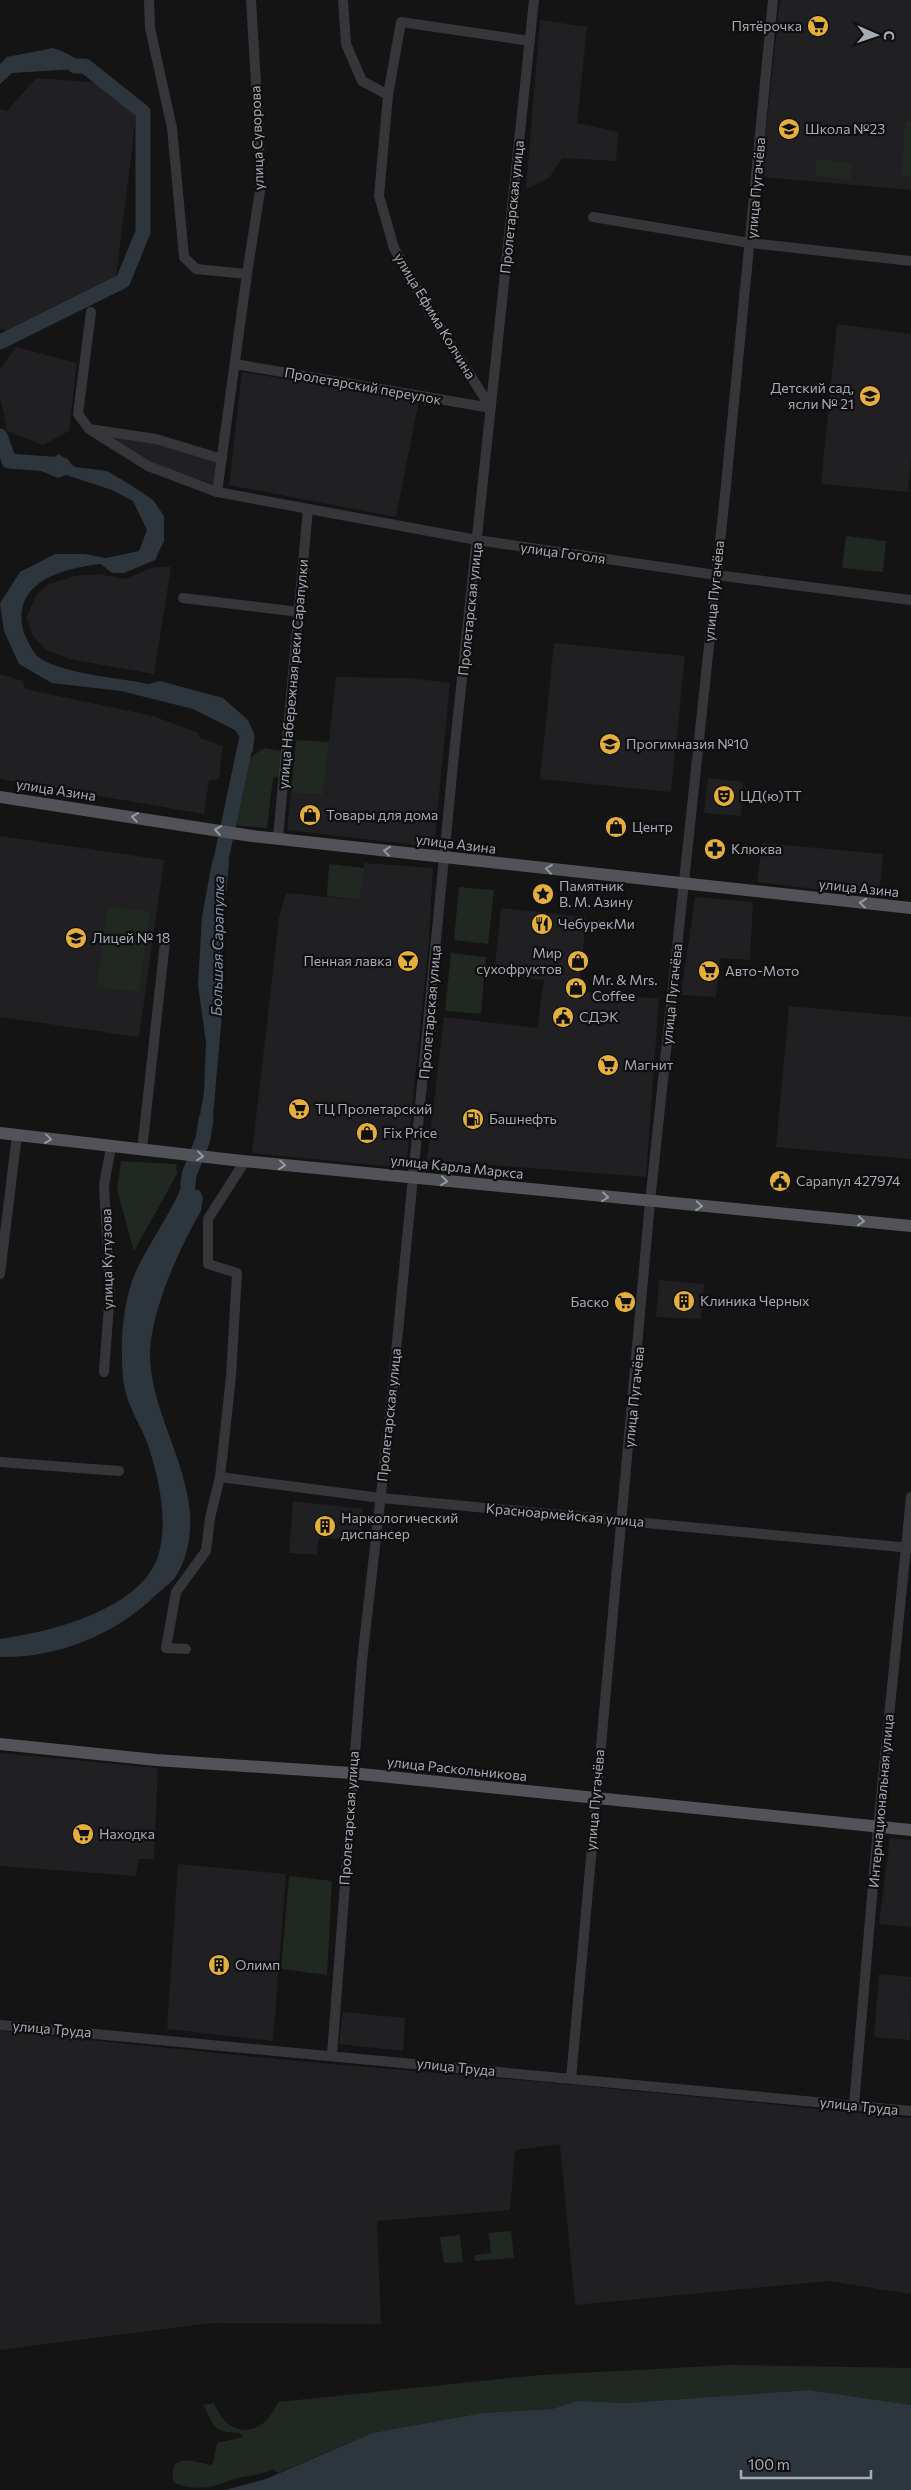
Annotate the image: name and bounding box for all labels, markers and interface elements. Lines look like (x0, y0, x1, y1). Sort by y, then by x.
north arrow (851, 10, 901, 60)
supermarket icon: Пятёрочка (806, 14, 830, 38)
place label: Пятёрочка (732, 17, 802, 34)
text: С (881, 30, 898, 41)
street label: улица Суворова (246, 85, 267, 191)
school or university icon: Школа №23 (777, 117, 801, 141)
place label: Школа №23 (805, 120, 885, 137)
street label: улица Пугачёва (743, 137, 768, 239)
street label: Пролетарская улица (496, 139, 527, 275)
street label: улица Ефима Колчина (391, 250, 480, 382)
street label: Пролетарский переулок (283, 363, 443, 408)
place label: Детский сад, ясли № 21 (770, 379, 854, 412)
school or university icon: Детский сад, ясли № 21 (858, 384, 882, 408)
street label: улица Гоголя (519, 538, 607, 567)
street label: улица Пугачёва (700, 540, 727, 642)
street label: Пролетарская улица (454, 541, 485, 677)
street label: улица Набережная реки Сарапулки (274, 558, 311, 790)
school or university icon: Прогимназия №10 (598, 732, 622, 756)
place label: Прогимназия №10 (626, 735, 749, 752)
street label: улица Азина (15, 775, 97, 804)
theatre icon: ЦД(ю)ТТ (712, 784, 736, 808)
place label: ЦД(ю)ТТ (740, 787, 802, 804)
shop icon: Товары для дома (298, 803, 322, 827)
place label: Товары для дома (326, 806, 438, 823)
one-way arrow (131, 813, 140, 823)
shop icon: Центр (604, 815, 628, 839)
place label: Центр (632, 818, 673, 835)
one-way arrow (213, 825, 221, 836)
street label: улица Азина (415, 830, 497, 857)
pharmacy icon: Клюква (703, 837, 727, 861)
place label: Клюква (731, 840, 782, 857)
one-way arrow (383, 846, 391, 857)
one-way arrow (544, 864, 552, 875)
water label: Большая Сарапулка (207, 875, 227, 1016)
street label: улица Азина (818, 875, 900, 900)
place label: Памятник В. М. Азину (559, 877, 633, 910)
place icon: Памятник В. М. Азину (531, 882, 555, 906)
one-way arrow (858, 898, 866, 909)
restaurant icon: ЧебурекМи (530, 912, 554, 936)
place label: ЧебурекМи (558, 915, 635, 932)
school or university icon: Лицей № 18 (64, 926, 88, 950)
place label: Лицей № 18 (92, 929, 170, 946)
street label: улица Пугачёва (658, 943, 685, 1045)
street label: Пролетарская улица (415, 944, 444, 1080)
place label: Мир сухофруктов (476, 944, 562, 977)
bar icon: Пенная лавка (396, 949, 420, 973)
shop icon: Мир сухофруктов (566, 949, 590, 973)
place label: Пенная лавка (303, 952, 392, 969)
supermarket icon: Авто-Мото (697, 959, 721, 983)
place label: Авто-Мото (725, 962, 799, 979)
place label: Mr. & Mrs. Coffee (592, 971, 658, 1004)
shop icon: Mr. & Mrs. Coffee (564, 976, 588, 1000)
public building icon: СДЭК (551, 1005, 575, 1029)
place label: СДЭК (579, 1008, 619, 1025)
supermarket icon: Магнит (596, 1053, 620, 1077)
place label: Магнит (624, 1056, 674, 1073)
supermarket icon: ТЦ Пролетарский (287, 1097, 311, 1121)
place label: ТЦ Пролетарский (315, 1100, 432, 1117)
fuel station icon: Башнефть (461, 1107, 485, 1131)
place label: Башнефть (489, 1110, 557, 1127)
shop icon: Fix Price (355, 1121, 379, 1145)
place label: Fix Price (383, 1124, 437, 1141)
one-way arrow (45, 1133, 53, 1144)
one-way arrow (197, 1150, 205, 1161)
street label: улица Карла Маркса (390, 1151, 525, 1182)
one-way arrow (278, 1159, 286, 1170)
public building icon: Сарапул 427974 (768, 1169, 792, 1193)
place label: Сарапул 427974 (796, 1172, 901, 1189)
one-way arrow (440, 1175, 448, 1186)
one-way arrow (602, 1192, 610, 1203)
one-way arrow (695, 1201, 703, 1212)
street label: улица Кутузова (97, 1208, 116, 1310)
one-way arrow (857, 1215, 865, 1226)
building icon: Клиника Черных (672, 1289, 696, 1313)
supermarket icon: Баско (613, 1290, 637, 1314)
place label: Клиника Черных (700, 1292, 810, 1309)
place label: Баско (571, 1293, 609, 1310)
street label: улица Пугачёва (620, 1346, 647, 1448)
street label: Пролетарская улица (373, 1347, 404, 1483)
street label: Красноармейская улица (485, 1499, 645, 1530)
place label: Наркологический диспансер (341, 1509, 458, 1542)
building icon: Наркологический диспансер (313, 1514, 337, 1538)
street label: Интернациональная улица (864, 1713, 897, 1889)
street label: улица Пугачёва (582, 1749, 607, 1851)
street label: Пролетарская улица (335, 1750, 362, 1886)
street label: улица Раскольникова (386, 1753, 528, 1784)
supermarket icon: Находка (71, 1822, 95, 1846)
place label: Находка (99, 1825, 155, 1842)
building icon: Олимп (207, 1953, 231, 1977)
place label: Олимп (235, 1956, 280, 1973)
street label: улица Труда (12, 2017, 92, 2040)
street label: улица Труда (416, 2054, 496, 2079)
street label: улица Труда (819, 2093, 899, 2118)
scale bar (741, 2448, 871, 2480)
text: 100 m (748, 2455, 790, 2473)

